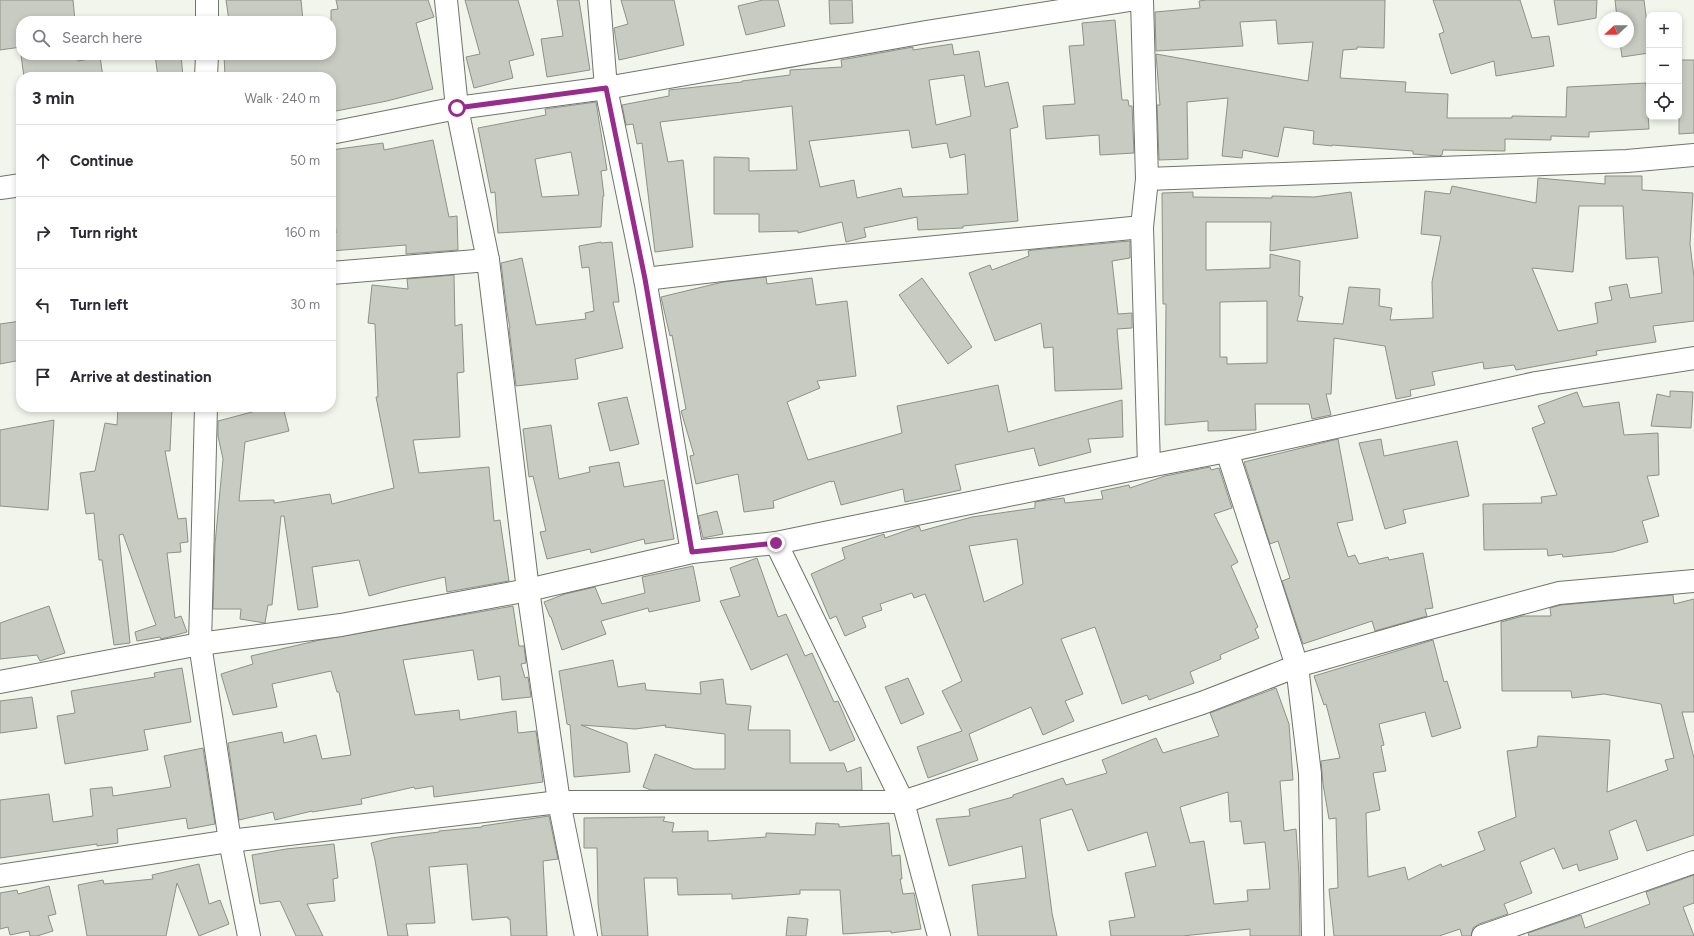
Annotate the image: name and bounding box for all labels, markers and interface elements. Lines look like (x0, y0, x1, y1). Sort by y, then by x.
north arrow (1598, 12, 1634, 48)
map controls (1646, 12, 1682, 120)
button: + (1646, 12, 1682, 48)
search box (16, 16, 336, 60)
icon: search (30, 27, 52, 49)
text: Search here (62, 29, 142, 47)
button: − (1646, 48, 1682, 84)
button: locate (1646, 84, 1682, 120)
text: 3 min (32, 88, 74, 108)
text: Walk · 240 m (245, 91, 320, 106)
route start (448, 99, 466, 117)
icon: ahead (32, 150, 54, 172)
text: Continue (70, 152, 133, 170)
text: 50 m (290, 153, 320, 168)
icon: right (32, 222, 54, 244)
text: Turn right (70, 224, 138, 242)
text: 160 m (285, 225, 320, 240)
icon: left (32, 294, 54, 316)
text: Turn left (70, 296, 128, 314)
text: 30 m (290, 297, 320, 312)
icon: arrive (32, 366, 54, 388)
text: Arrive at destination (70, 368, 211, 386)
route end (767, 534, 785, 552)

